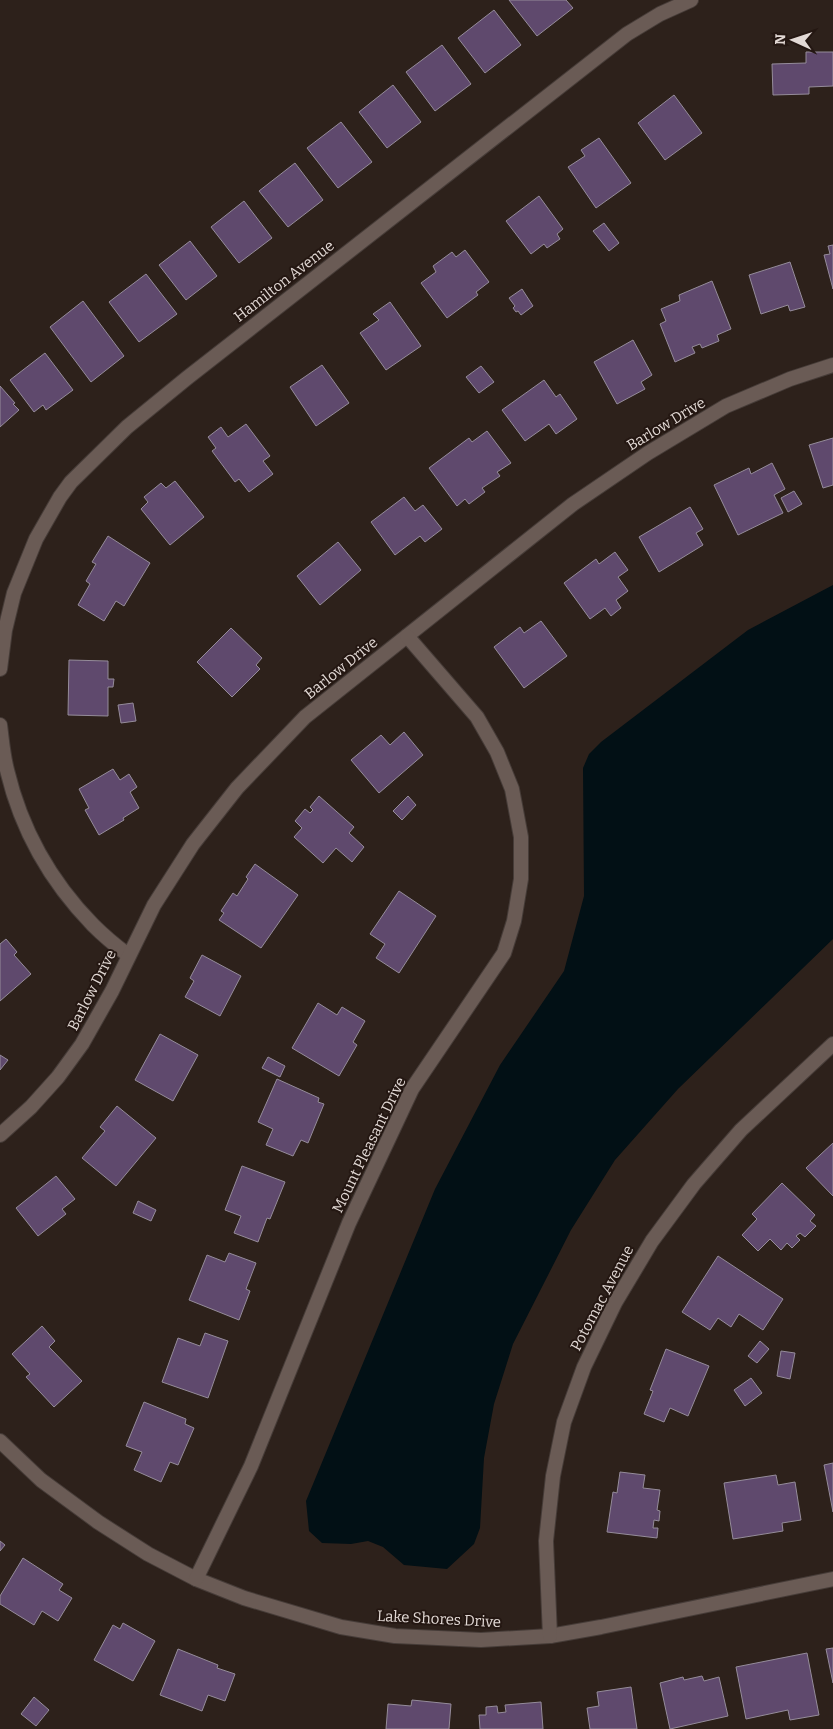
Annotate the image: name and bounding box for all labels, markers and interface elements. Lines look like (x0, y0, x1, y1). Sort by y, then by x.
north arrow (768, 15, 818, 65)
text: N (772, 33, 789, 45)
street label: Hamilton Avenue (230, 236, 338, 326)
street label: Barlow Drive (623, 393, 709, 455)
street label: Barlow Drive (301, 633, 381, 703)
street label: Barlow Drive (64, 946, 120, 1034)
street label: Mount Pleasant Drive (328, 1074, 410, 1216)
street label: Potomac Avenue (567, 1242, 637, 1354)
street label: Lake Shores Drive (377, 1607, 501, 1631)

